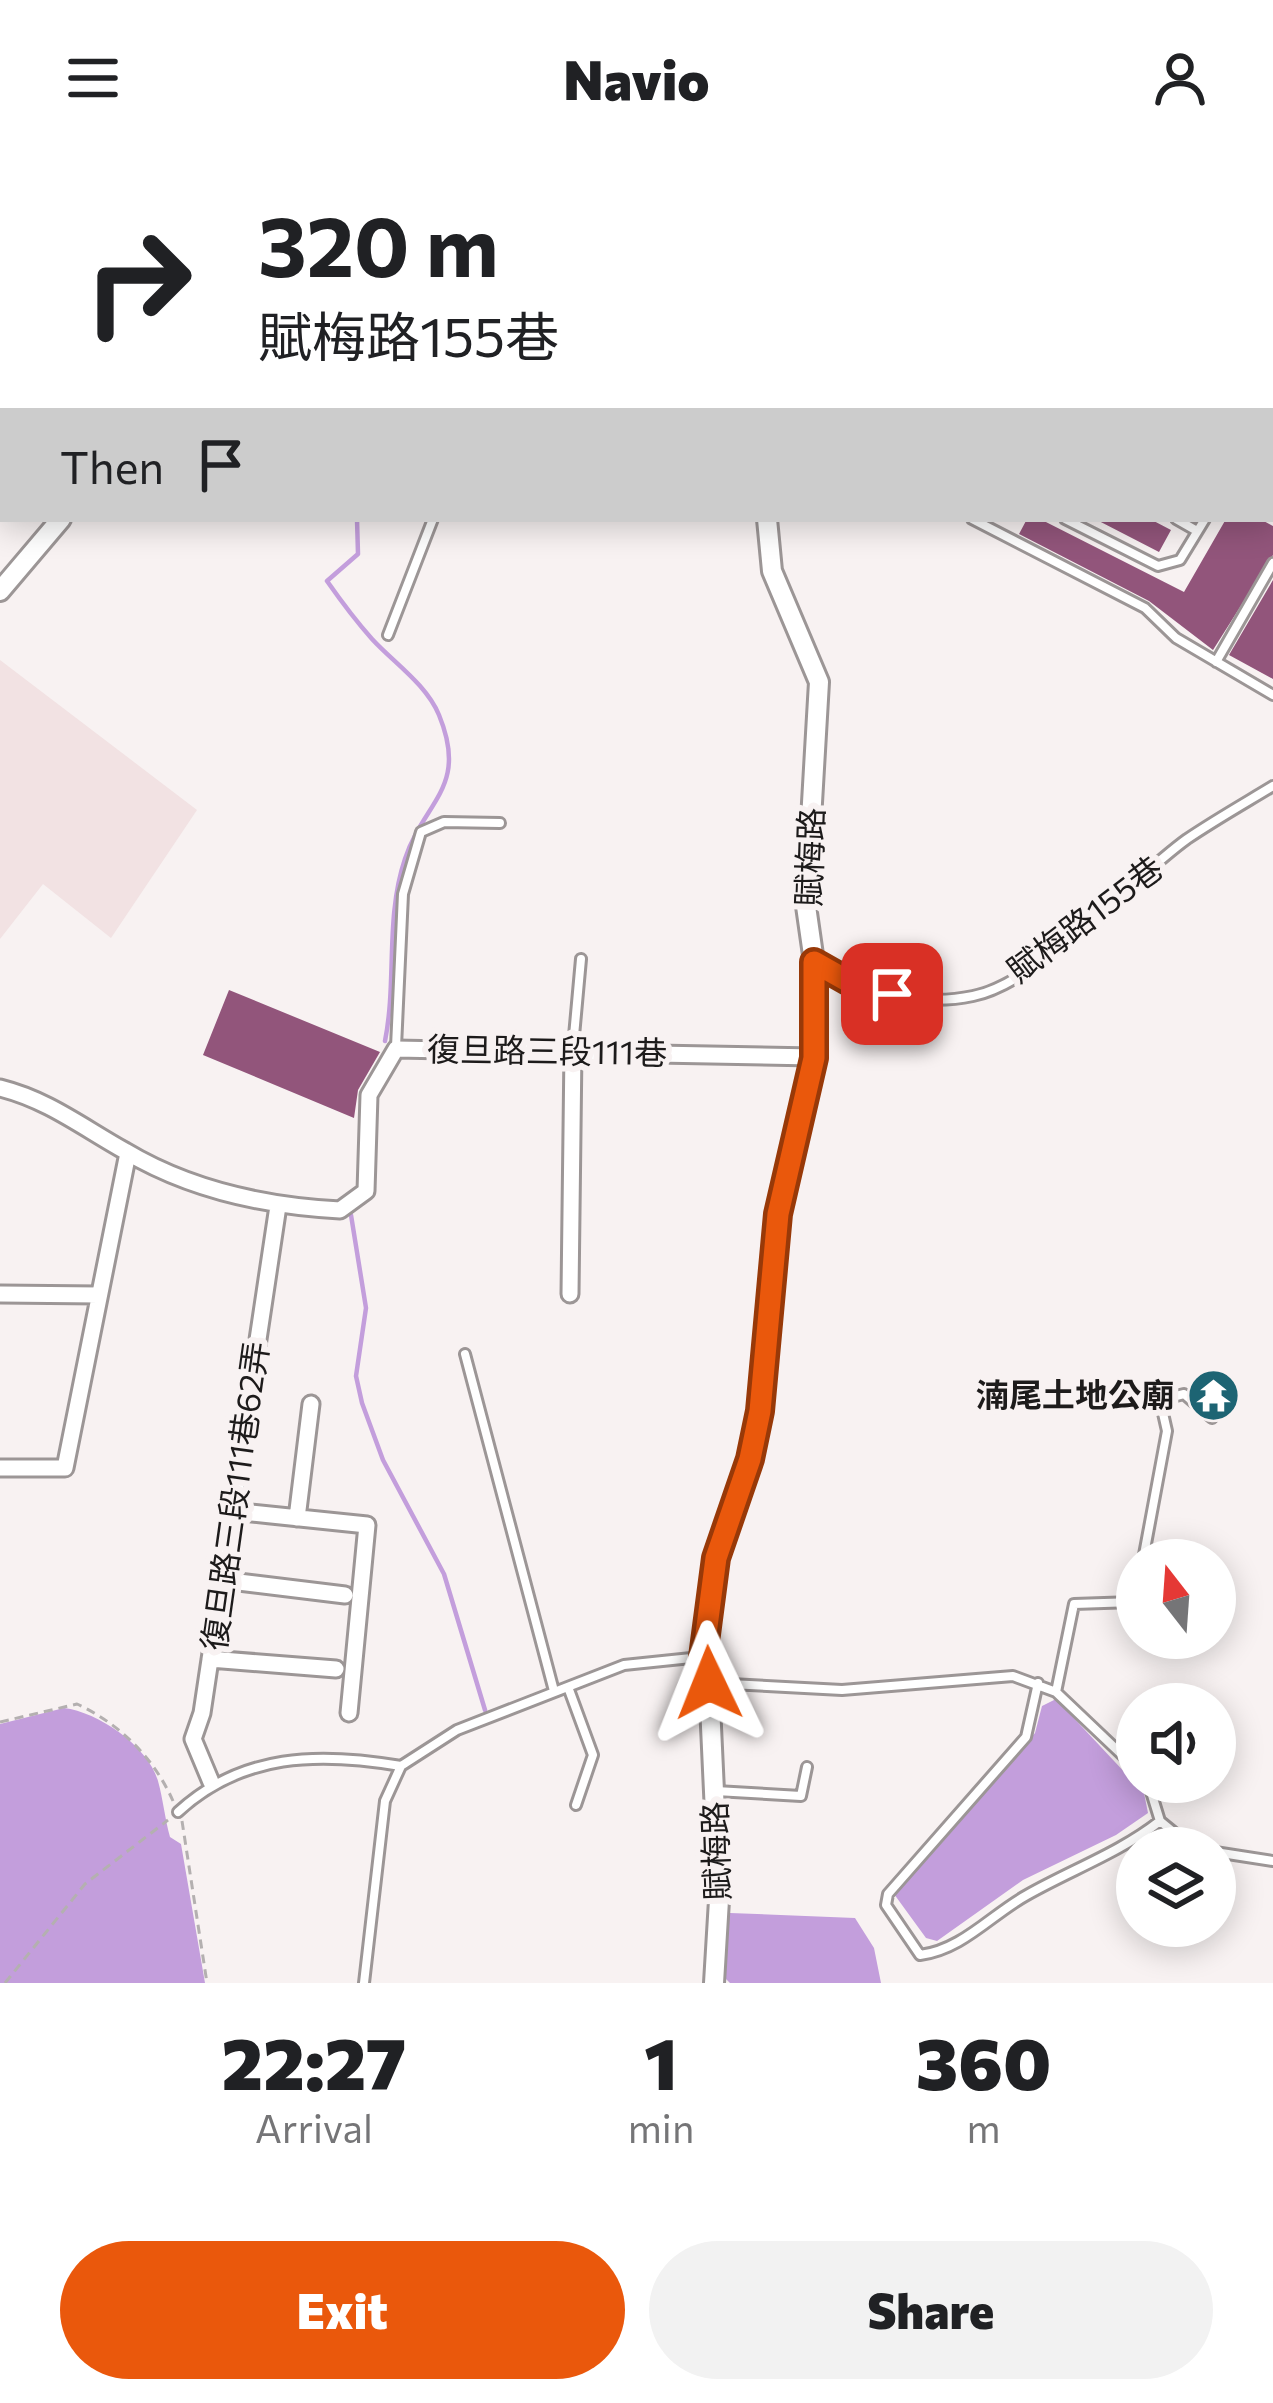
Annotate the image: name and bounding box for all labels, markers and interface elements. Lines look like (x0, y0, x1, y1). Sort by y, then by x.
icon: menu (60, 45, 126, 111)
text: Navio (563, 45, 710, 111)
icon: person (1147, 45, 1213, 111)
text: 320 m (258, 192, 499, 294)
icon: right (60, 204, 216, 360)
text: 賦梅路155巷 (258, 302, 559, 368)
icon: arrive (188, 432, 254, 498)
text: Then (60, 438, 164, 493)
street label: 賦梅路 (786, 807, 831, 907)
street label: 賦梅路155巷 (998, 846, 1170, 990)
pin (841, 943, 943, 1045)
icon: arrive (859, 961, 925, 1027)
street label: 復旦路三段111巷 (427, 1027, 668, 1072)
street label: 復旦路三段111巷62弄 (192, 1339, 275, 1653)
temple icon: 湳尾土地公廟 (1185, 1367, 1241, 1423)
place label: 湳尾土地公廟 (976, 1373, 1174, 1414)
north arrow (1116, 1539, 1236, 1659)
map controls (1116, 1539, 1236, 1947)
position arrow (646, 1620, 772, 1746)
button: sound (1116, 1683, 1236, 1803)
street label: 賦梅路 (692, 1801, 737, 1901)
button: layers (1116, 1827, 1236, 1947)
text: 22:27 (222, 2017, 406, 2105)
text: 1 (644, 2017, 678, 2105)
text: 360 (916, 2017, 1051, 2105)
text: Arrival (255, 2103, 373, 2151)
text: min (628, 2103, 694, 2151)
text: m (967, 2103, 1001, 2151)
button: Exit (60, 2241, 625, 2379)
button: Share (649, 2241, 1213, 2379)

